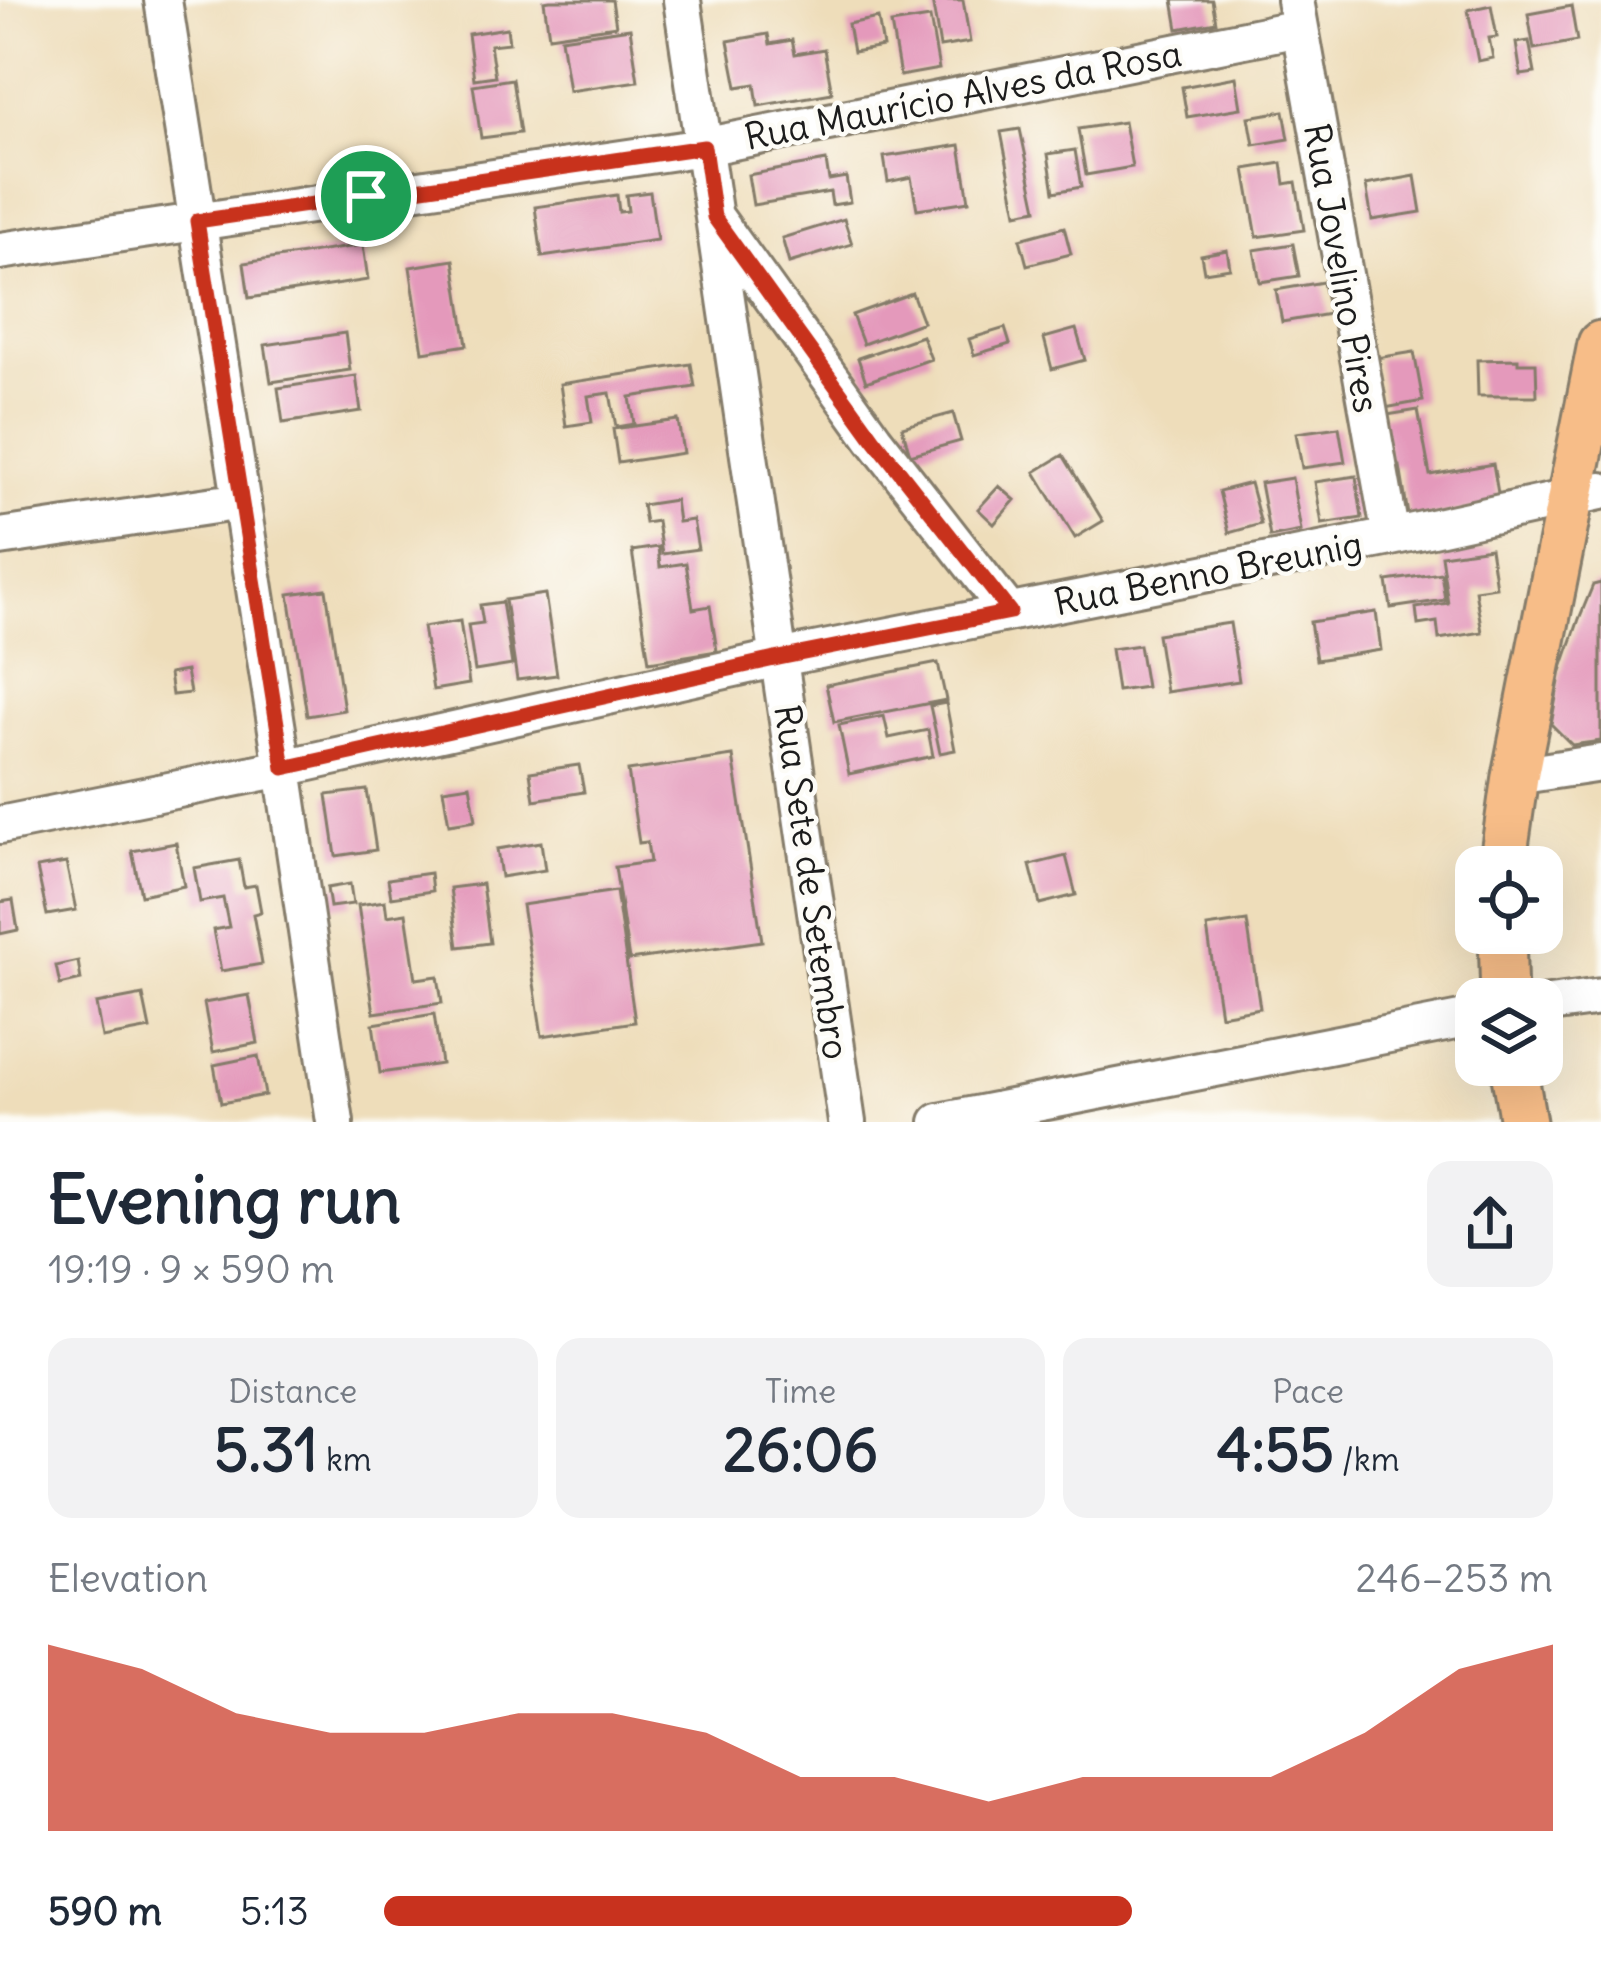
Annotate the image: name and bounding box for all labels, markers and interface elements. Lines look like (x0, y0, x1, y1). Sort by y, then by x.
street label: Rua Maurício Alves da Rosa (741, 31, 1185, 160)
street label: Rua Jovelino Pires (1294, 120, 1389, 416)
pin (315, 145, 417, 247)
icon: arrive (333, 163, 399, 229)
street label: Rua Benno Breunig (1050, 522, 1366, 625)
street label: Rua Sete de Setembro (764, 702, 859, 1062)
map controls (1455, 846, 1563, 1086)
button: locate (1455, 846, 1563, 954)
button: layers (1455, 978, 1563, 1086)
text: Evening run (48, 1158, 401, 1241)
button: share (1427, 1161, 1553, 1287)
text: 19:19 · 9 × 590 m (48, 1245, 335, 1294)
text: Distance (228, 1370, 357, 1412)
text: Time (765, 1370, 836, 1412)
text: Pace (1272, 1370, 1344, 1412)
text: 5.31 (214, 1412, 318, 1487)
text: 26:06 (723, 1412, 878, 1487)
text: 4:55 (1217, 1412, 1334, 1487)
text: km (318, 1438, 372, 1480)
text: /km (1334, 1438, 1400, 1480)
text: Elevation (48, 1554, 208, 1603)
text: 246–253 m (1356, 1554, 1553, 1603)
text: 590 m (48, 1887, 162, 1936)
text: 5:13 (240, 1887, 309, 1936)

